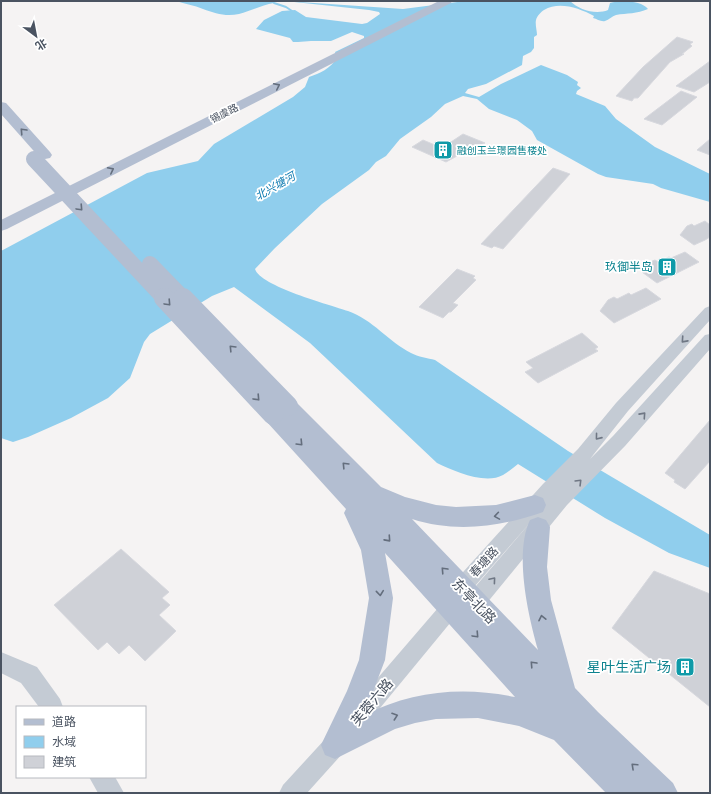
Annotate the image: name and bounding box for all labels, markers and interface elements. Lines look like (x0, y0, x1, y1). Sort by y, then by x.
north arrow (16, 16, 56, 56)
text: 北 (33, 36, 50, 53)
one-way arrow (273, 83, 280, 91)
street label: 锡虞路 (208, 101, 241, 126)
one-way arrow (21, 128, 28, 136)
building icon: 融创玉兰璟园售楼处 (432, 139, 454, 161)
place label: 融创玉兰璟园售楼处 (457, 144, 547, 157)
one-way arrow (106, 167, 114, 175)
water label: 北兴塘河 (252, 168, 299, 203)
one-way arrow (75, 203, 83, 211)
building icon: 玖御半岛 (656, 256, 678, 278)
place label: 玖御半岛 (605, 259, 653, 275)
one-way arrow (164, 298, 171, 306)
one-way arrow (681, 335, 688, 343)
one-way arrow (229, 345, 236, 353)
one-way arrow (252, 393, 260, 401)
one-way arrow (638, 412, 645, 419)
one-way arrow (595, 433, 602, 440)
one-way arrow (295, 438, 303, 446)
one-way arrow (342, 462, 350, 470)
one-way arrow (574, 479, 582, 487)
one-way arrow (494, 511, 500, 519)
one-way arrow (383, 534, 390, 541)
street label: 春塘路 (466, 543, 502, 581)
one-way arrow (442, 567, 449, 574)
street label: 东亭北路 (448, 575, 500, 627)
one-way arrow (489, 577, 496, 585)
one-way arrow (375, 590, 384, 596)
one-way arrow (539, 615, 547, 621)
one-way arrow (471, 630, 478, 638)
building icon: 星叶生活广场 (674, 656, 696, 678)
place label: 星叶生活广场 (587, 658, 671, 676)
one-way arrow (530, 661, 538, 669)
street label: 芙蓉六路 (347, 675, 397, 729)
legend (16, 706, 146, 778)
one-way arrow (392, 712, 399, 720)
text: 道路 (52, 714, 76, 730)
text: 水域 (52, 734, 76, 750)
text: 建筑 (52, 754, 76, 770)
one-way arrow (631, 764, 639, 771)

